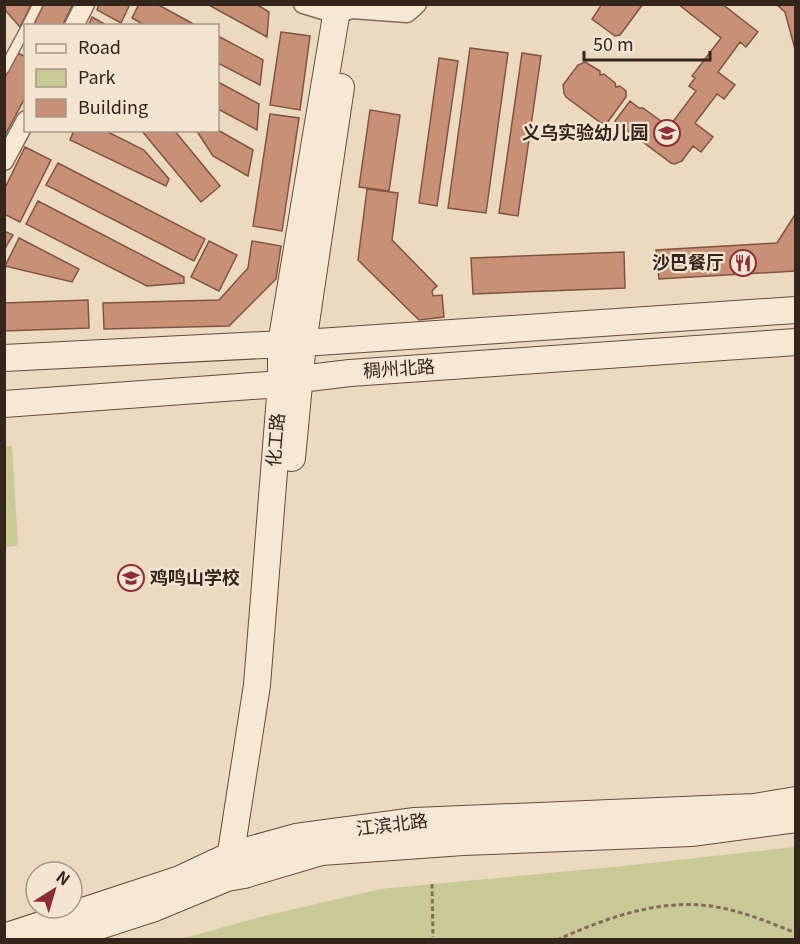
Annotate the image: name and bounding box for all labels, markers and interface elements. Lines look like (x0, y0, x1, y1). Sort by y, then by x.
legend (24, 24, 219, 132)
scale bar (584, 24, 710, 62)
text: 50 m (593, 30, 634, 56)
text: Road (78, 33, 121, 59)
text: Park (78, 63, 116, 89)
text: Building (78, 93, 148, 119)
place label: 义乌实验幼儿园 (522, 118, 648, 144)
school or university icon: 义乌实验幼儿园 (652, 118, 682, 148)
place label: 沙巴餐厅 (652, 248, 724, 274)
restaurant icon: 沙巴餐厅 (728, 248, 758, 278)
street label: 稠州北路 (362, 352, 436, 382)
street label: 化工路 (259, 412, 289, 468)
school or university icon: 鸡鸣山学校 (116, 563, 146, 593)
place label: 鸡鸣山学校 (150, 563, 240, 589)
street label: 江滨北路 (354, 806, 429, 840)
north arrow (24, 860, 84, 920)
text: N (52, 864, 76, 890)

